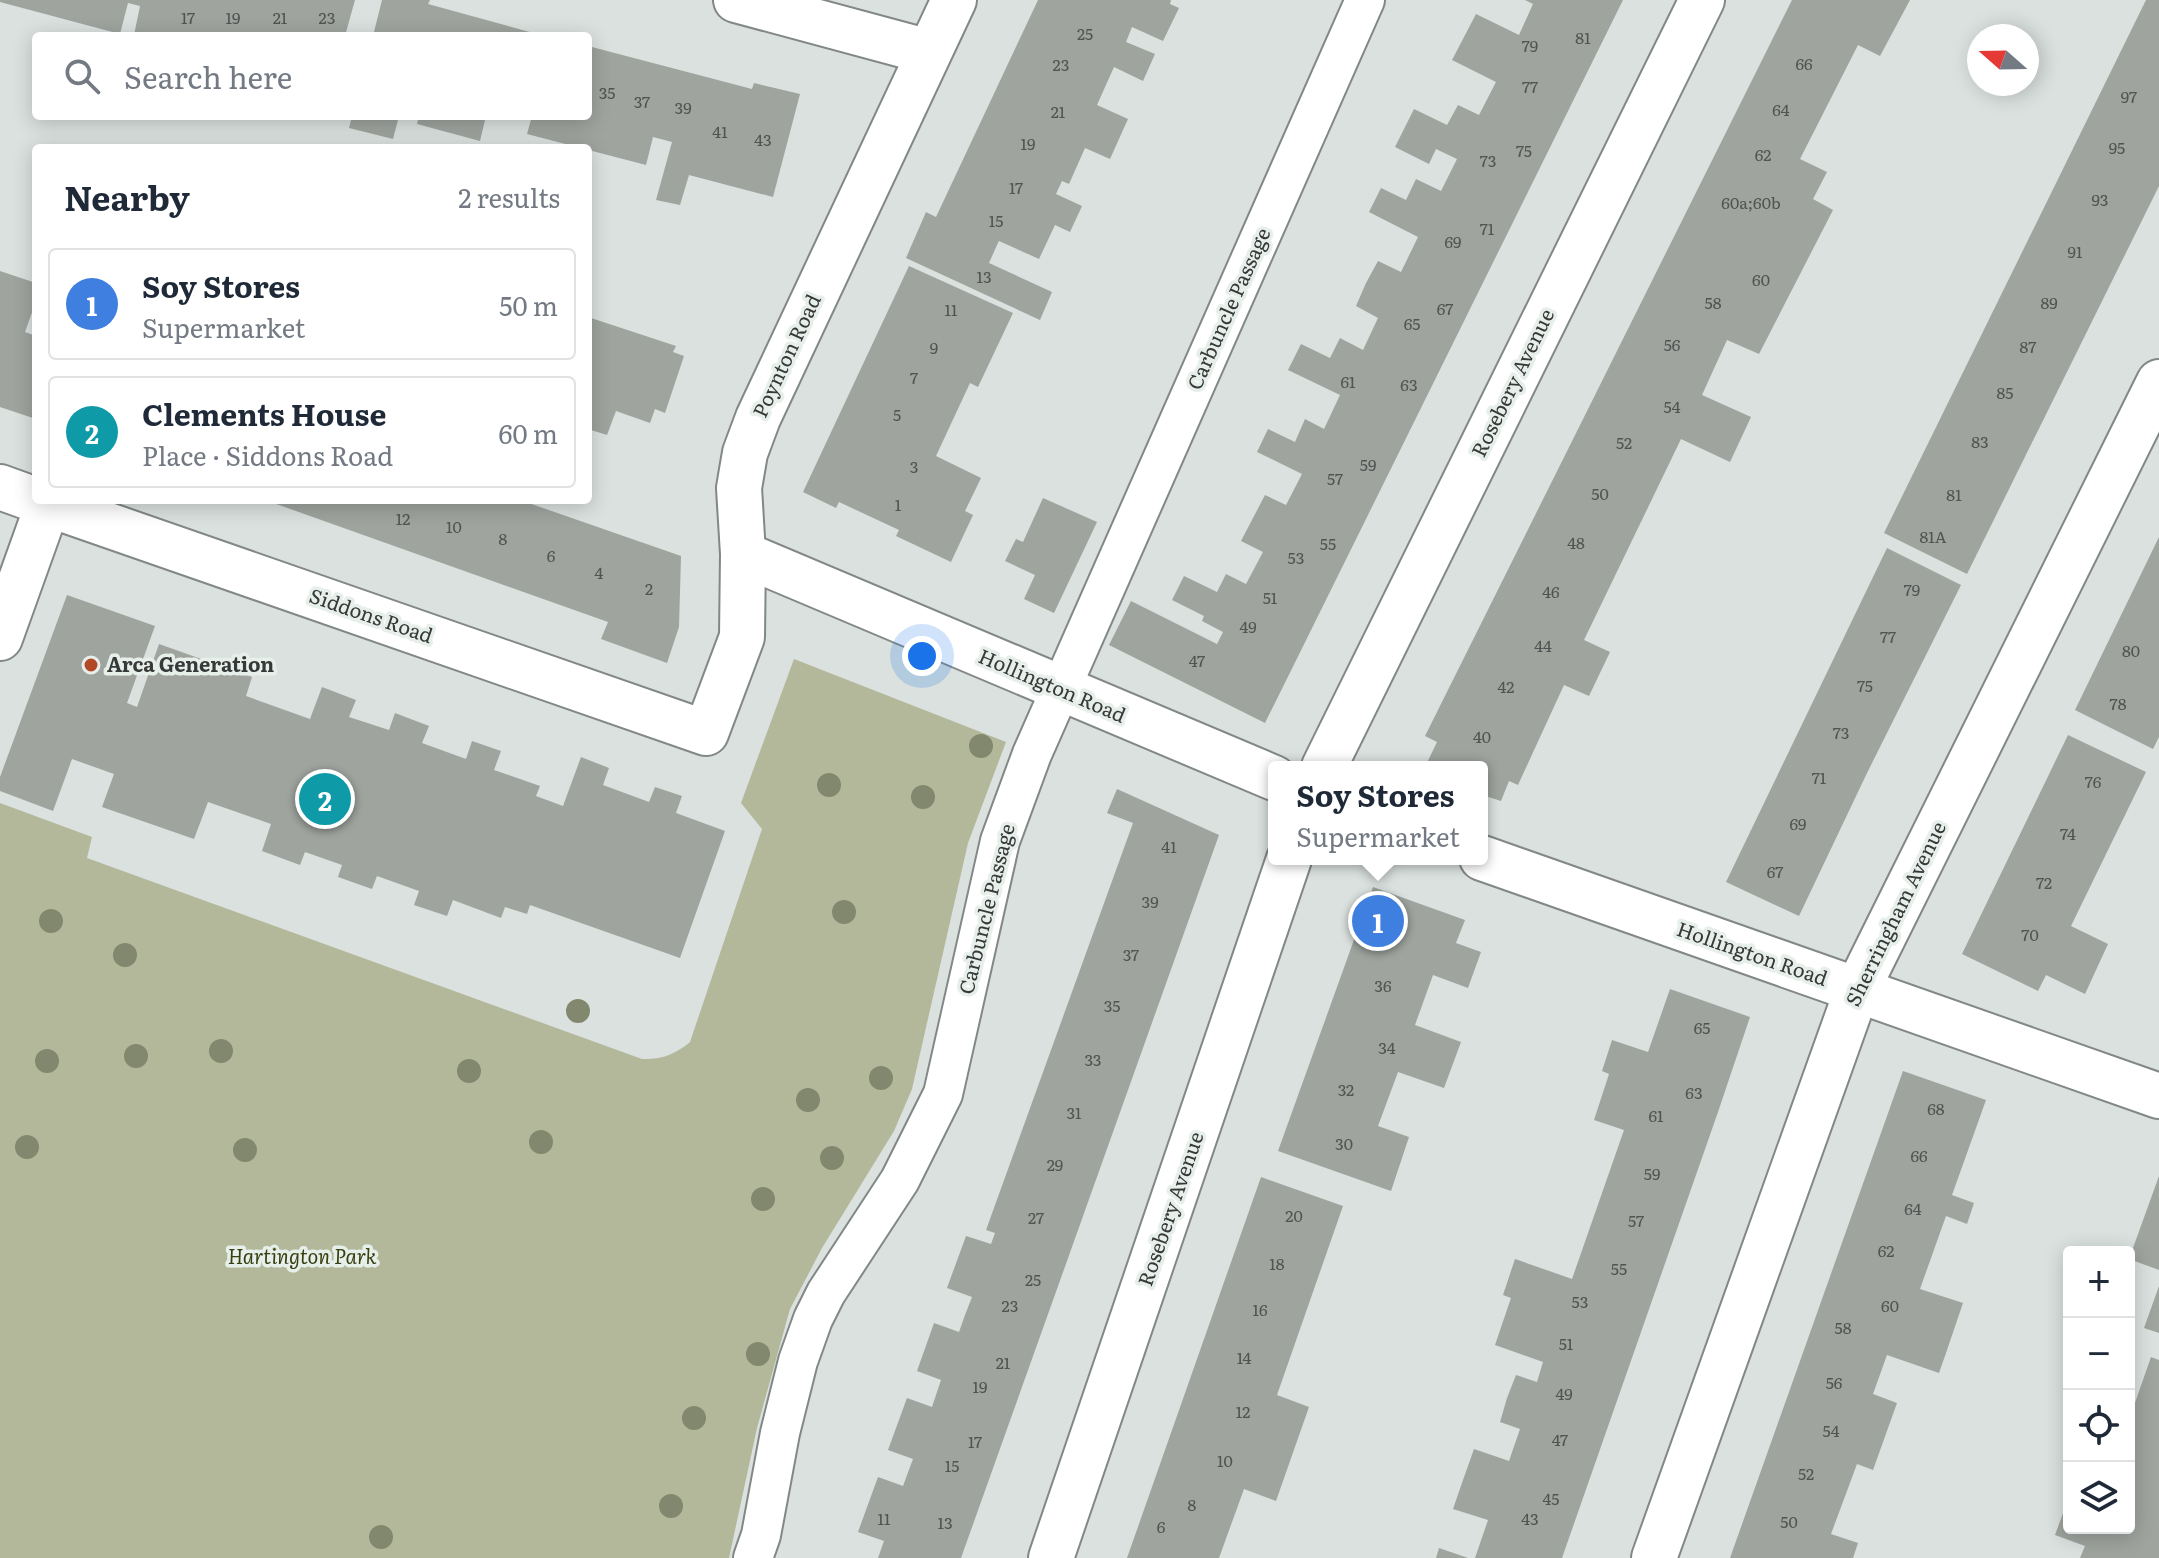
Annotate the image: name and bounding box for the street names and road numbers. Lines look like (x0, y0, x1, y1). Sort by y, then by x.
street label: Carbuncle Passage (1178, 222, 1276, 394)
street label: Poynton Road (744, 289, 827, 422)
street label: Rosebery Avenue (1462, 303, 1560, 461)
street label: Siddons Road (306, 579, 437, 649)
street label: Hollington Road (974, 640, 1131, 729)
street label: Sherringham Avenue (1836, 816, 1952, 1011)
street label: Carbuncle Passage (949, 820, 1021, 997)
street label: Hollington Road (1673, 912, 1832, 992)
street label: Rosebery Avenue (1129, 1127, 1210, 1290)

